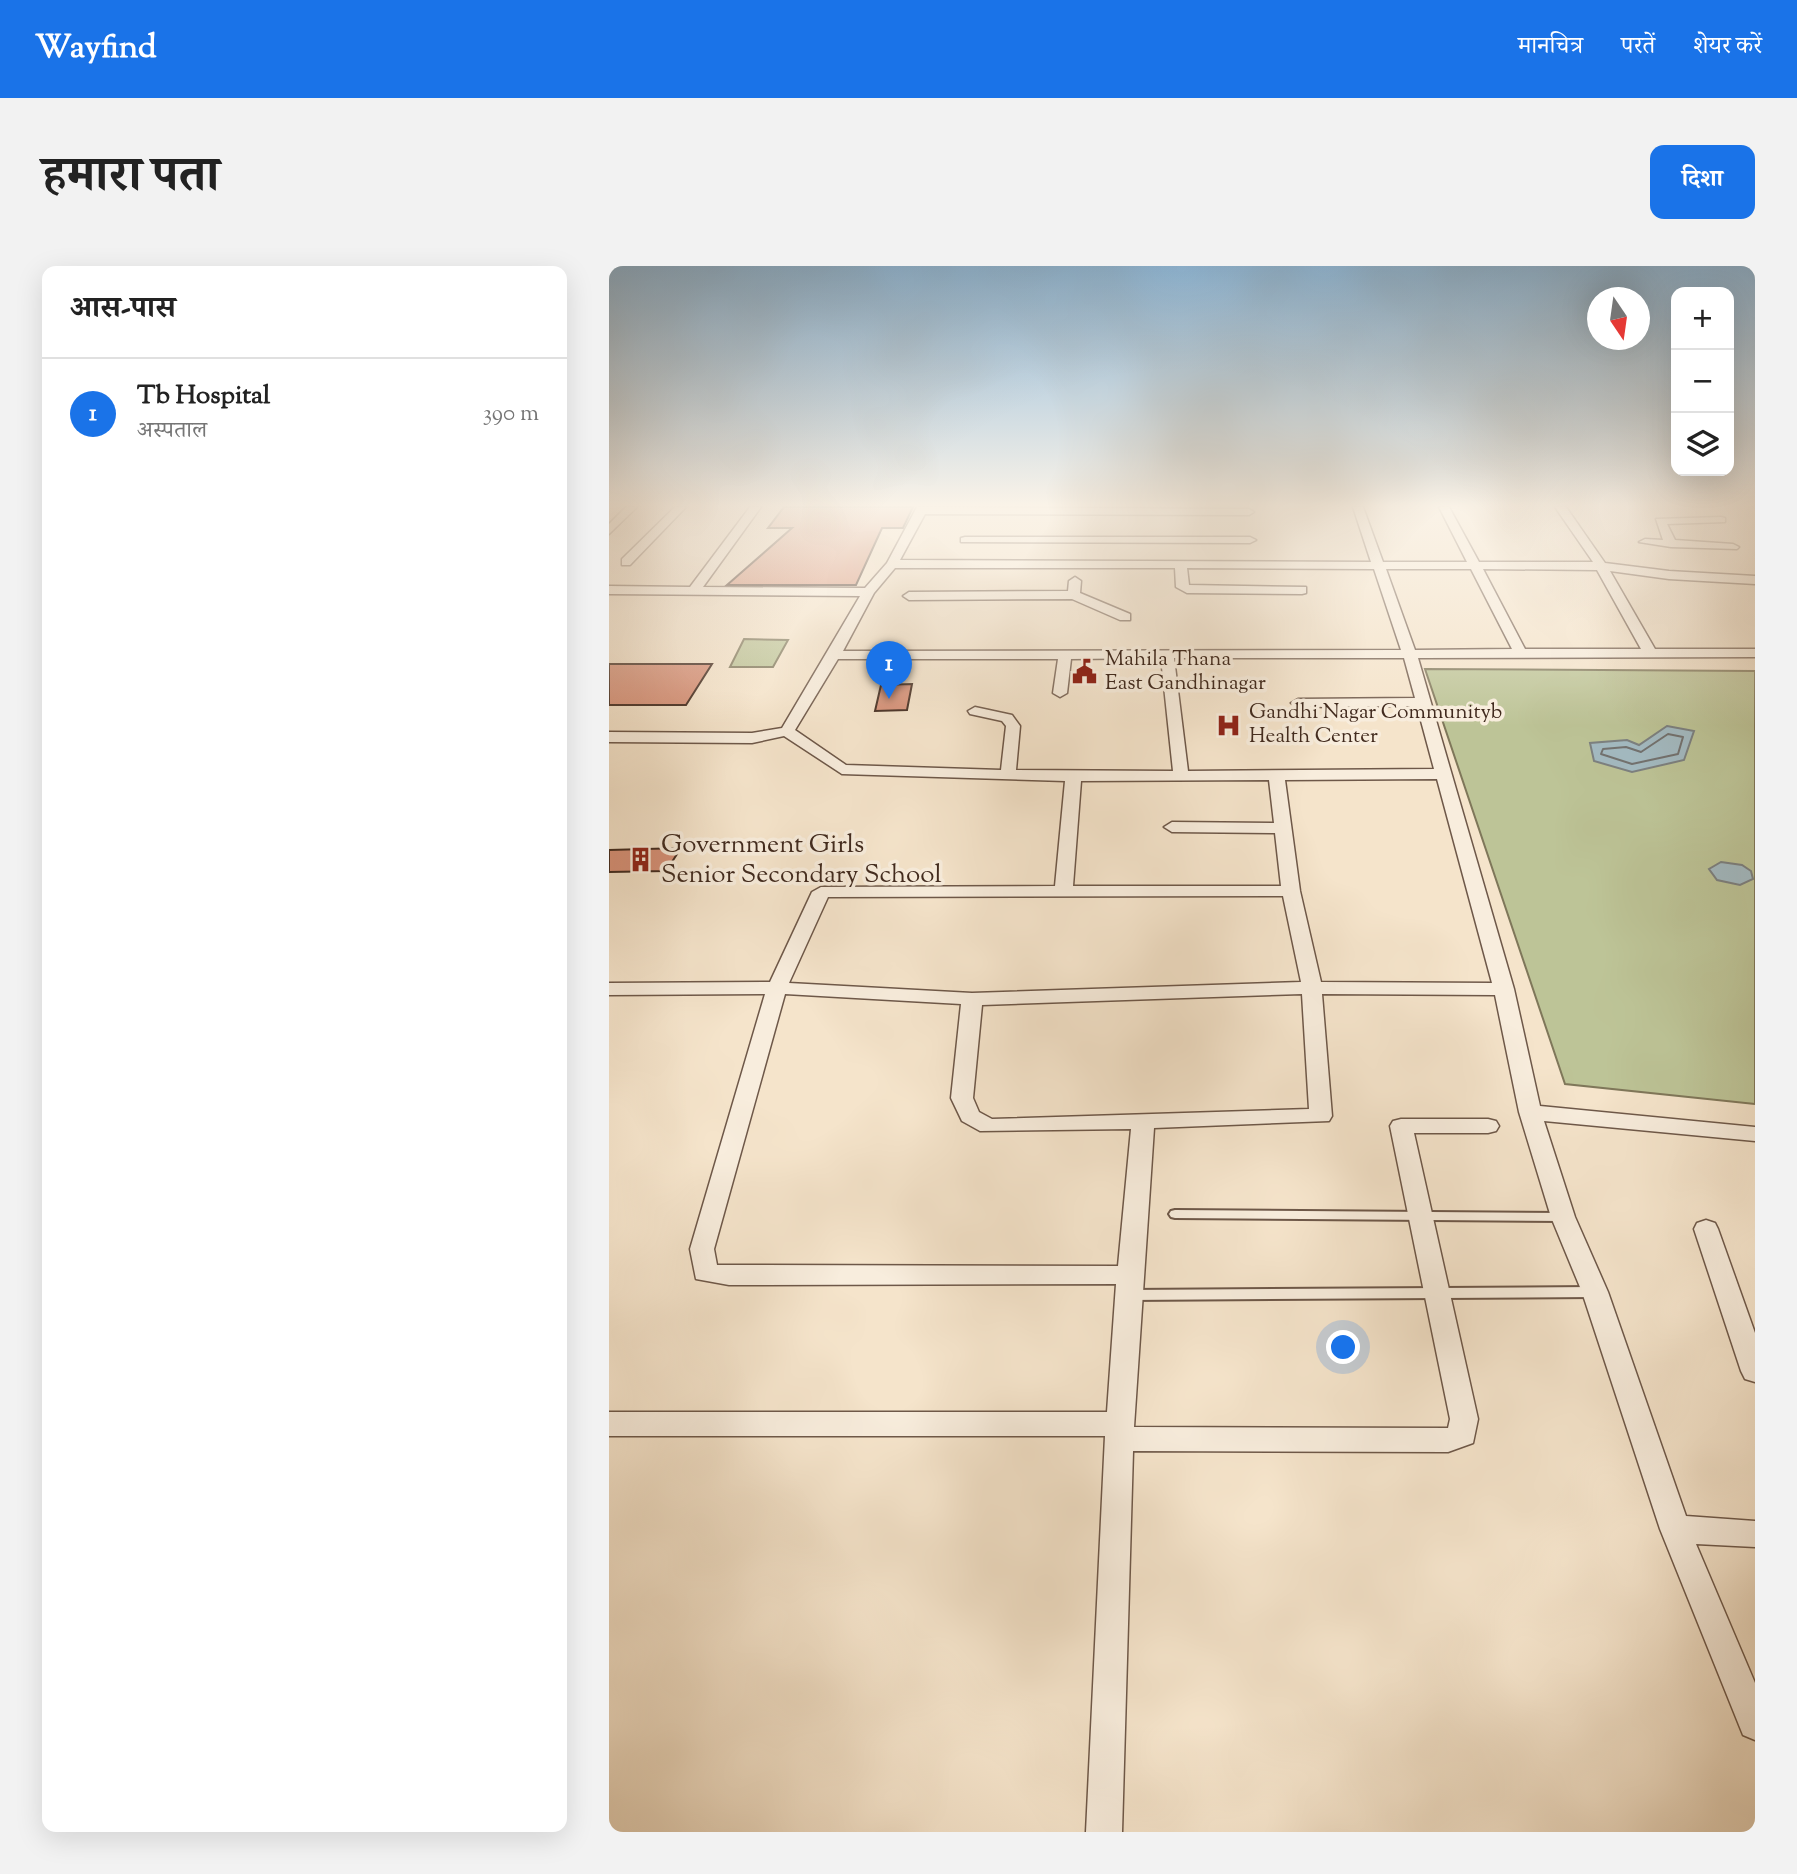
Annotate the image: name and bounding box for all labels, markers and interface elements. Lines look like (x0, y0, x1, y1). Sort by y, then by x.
text: Wayfind (35, 25, 157, 73)
text: मानचित्र (1518, 30, 1583, 64)
text: परतें (1621, 30, 1655, 64)
text: शेयर करें (1693, 30, 1762, 64)
text: हमारा पता (42, 143, 219, 213)
button: दिशा (1650, 145, 1755, 219)
north arrow (1587, 287, 1650, 350)
map controls (1671, 287, 1734, 476)
button: + (1671, 287, 1734, 350)
text: आस-पास (70, 288, 176, 331)
button: − (1671, 350, 1734, 413)
text: Tb Hospital (137, 378, 270, 415)
text: 1 (89, 398, 97, 431)
text: 390 m (483, 398, 539, 431)
button: layers (1671, 413, 1734, 476)
text: अस्पताल (137, 415, 207, 448)
pin: 1 (866, 641, 912, 699)
place label: Mahila Thana East Gandhinagar (1105, 645, 1266, 699)
public building icon: Mahila Thana East Gandhinagar (1071, 658, 1099, 686)
place label: Gandhi Nagar Communityb Health Center (1249, 698, 1502, 752)
hospital icon: Gandhi Nagar Communityb Health Center (1215, 711, 1243, 739)
place label: Government Girls Senior Secondary School (661, 827, 942, 894)
building icon: Government Girls Senior Secondary School (627, 846, 655, 874)
your location (1326, 1330, 1360, 1364)

